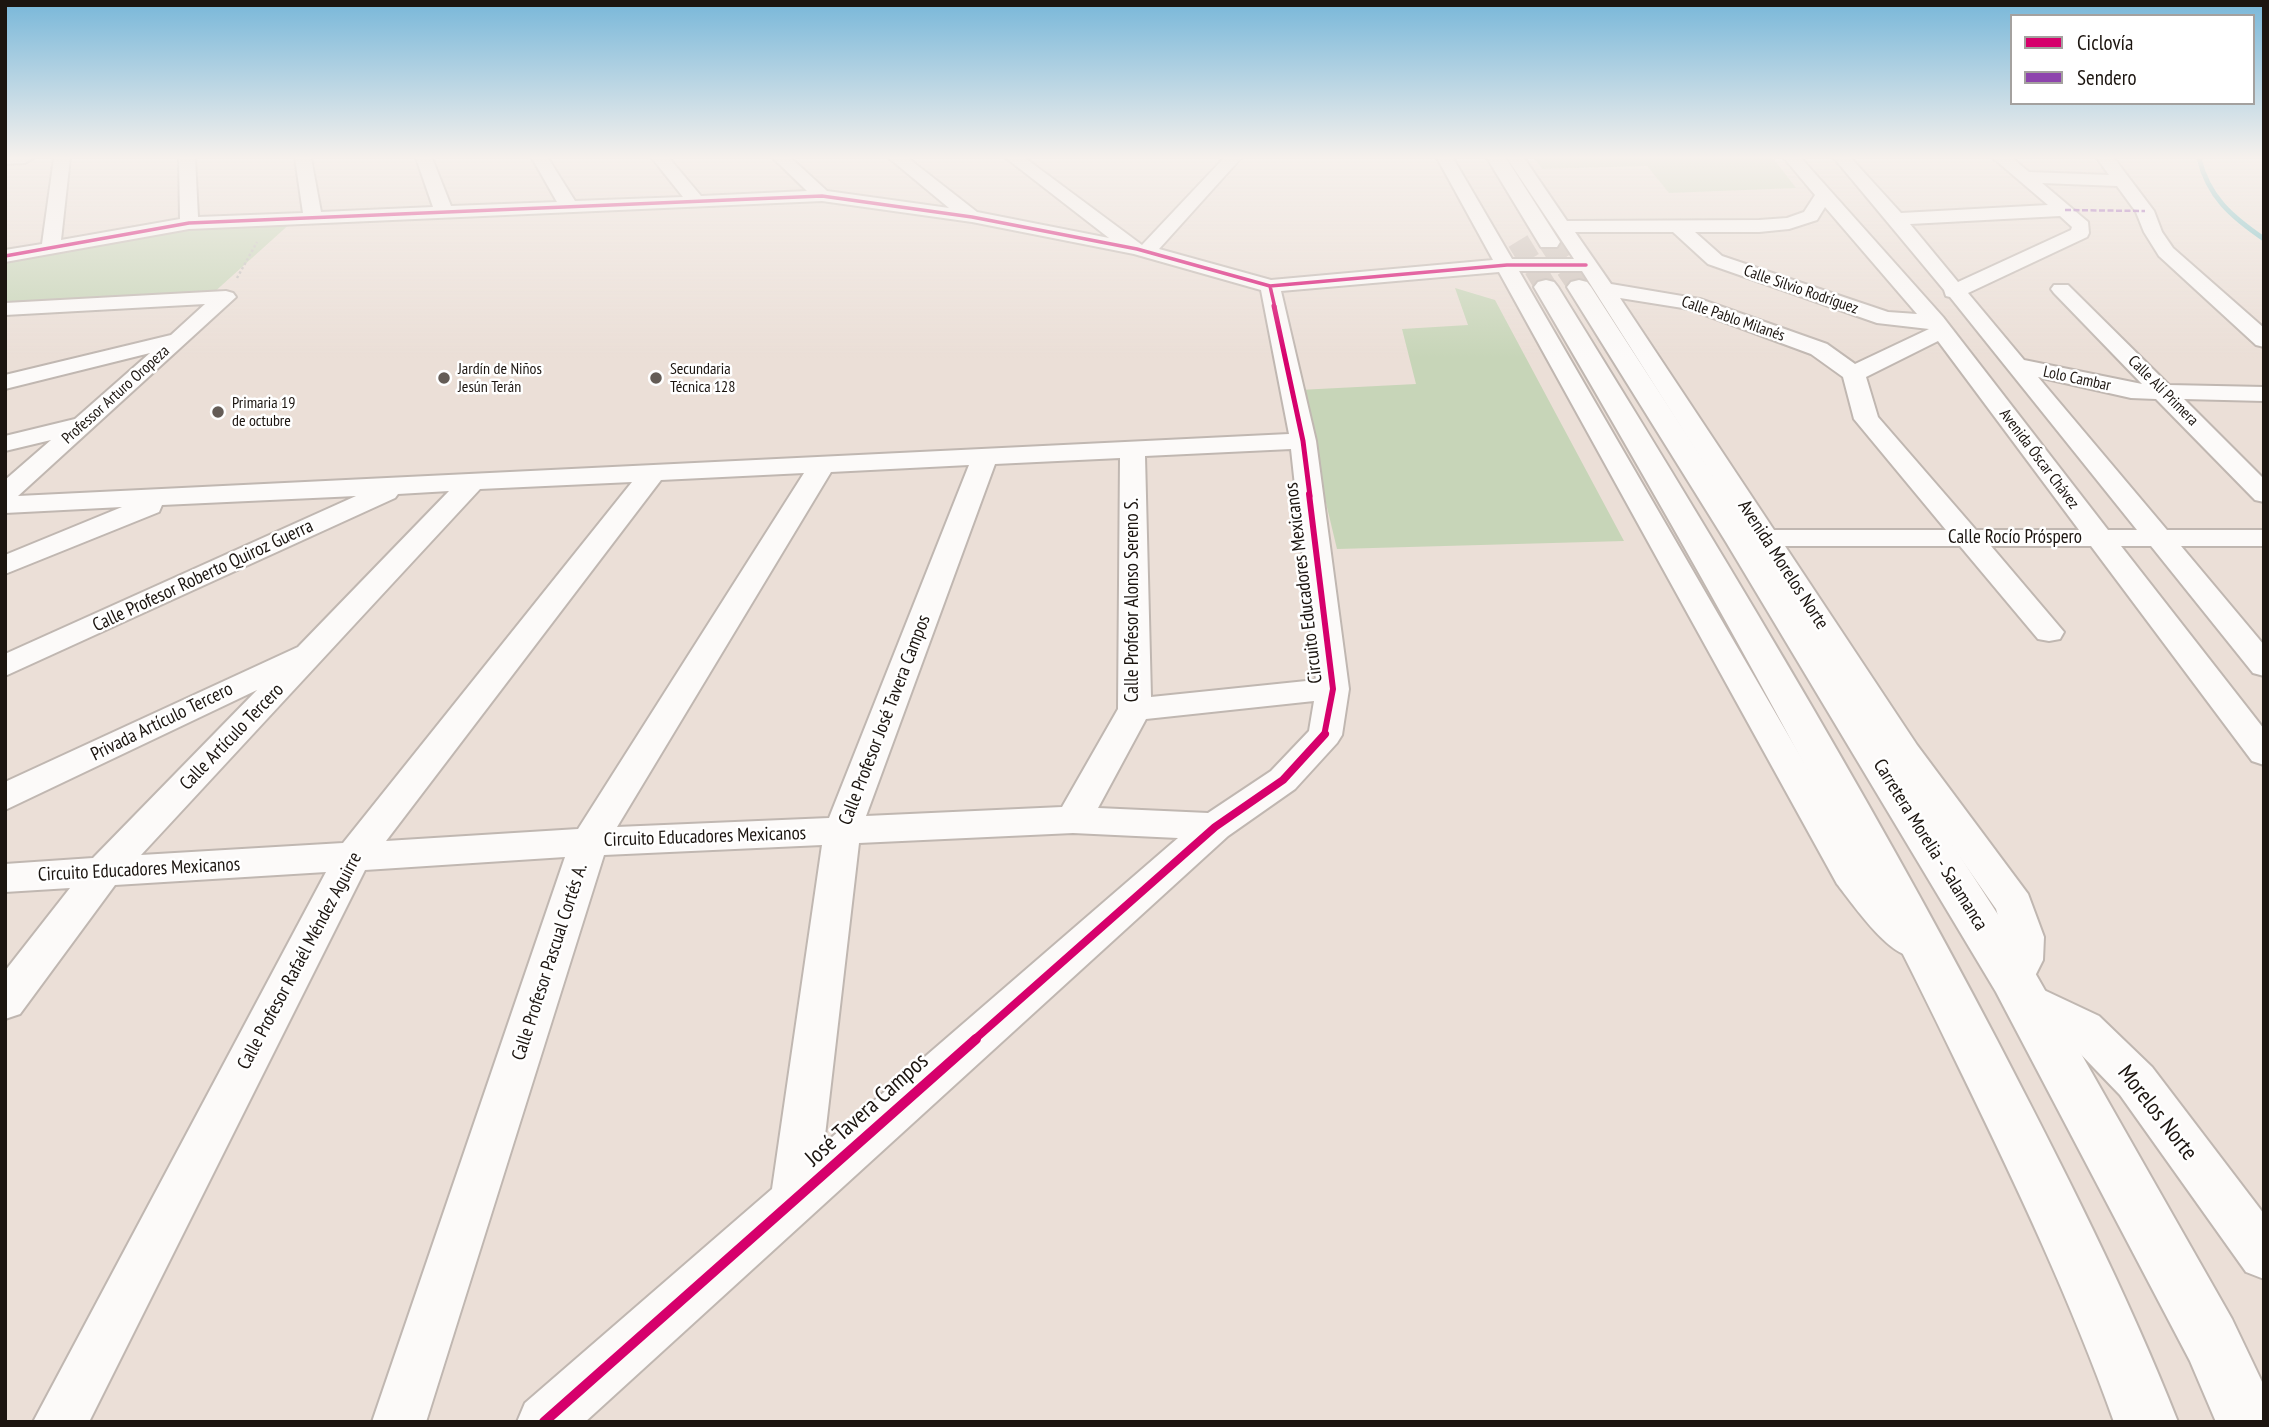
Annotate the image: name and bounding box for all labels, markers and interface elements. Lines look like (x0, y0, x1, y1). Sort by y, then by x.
legend (2010, 14, 2255, 105)
text: Ciclovía (2077, 29, 2134, 56)
text: Sendero (2077, 64, 2136, 91)
street label: Calle Silvio Rodríguez (1741, 261, 1861, 319)
street label: Calle Pablo Milanés (1679, 292, 1787, 346)
street label: Professor Arturo Oropeza (58, 342, 174, 448)
street label: Calle Alí Primera (2124, 352, 2202, 430)
place label: Jardín de Niños Jesún Terán (458, 359, 542, 397)
place label: Secundaria Técnica 128 (670, 359, 736, 397)
street label: Lolo Cambar (2041, 362, 2113, 396)
marker: Jardín de Niños Jesún Terán (436, 370, 452, 386)
marker: Secundaria Técnica 128 (648, 370, 664, 386)
place label: Primaria 19 de octubre (232, 393, 296, 431)
marker: Primaria 19 de octubre (210, 404, 226, 420)
street label: Avenida Óscar Chávez (1995, 405, 2083, 513)
street label: Circuito Educadores Mexicanos (1280, 481, 1328, 685)
street label: Avenida Morelos Norte (1733, 496, 1833, 634)
street label: Calle Profesor Alonso Sereno S. (1122, 498, 1144, 702)
street label: Calle Profesor Roberto Quiroz Guerra (89, 515, 317, 637)
street label: Calle Rocío Próspero (1948, 527, 2082, 549)
street label: Calle Profesor José Tavera Campos (834, 612, 936, 828)
street label: Privada Artículo Tercero (87, 678, 237, 766)
street label: Calle Artículo Tercero (175, 679, 289, 795)
street label: Carretera Morelia - Salamanca (1868, 755, 1992, 935)
street label: Circuito Educadores Mexicanos (604, 822, 806, 852)
street label: Calle Profesor Rafaél Méndez Aguirre (233, 848, 367, 1074)
street label: Circuito Educadores Mexicanos (37, 853, 241, 887)
street label: Calle Profesor Pascual Cortés A. (507, 861, 593, 1063)
street label: José Tavera Campos (800, 1048, 934, 1172)
street label: Morelos Norte (2111, 1060, 2203, 1166)

